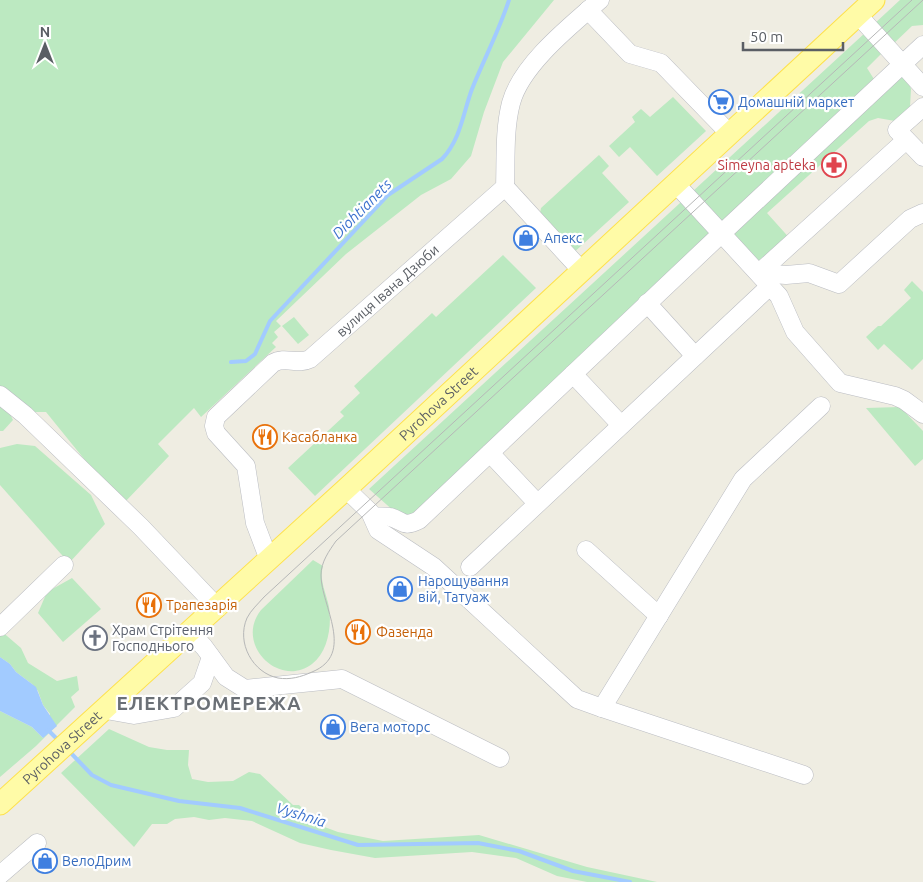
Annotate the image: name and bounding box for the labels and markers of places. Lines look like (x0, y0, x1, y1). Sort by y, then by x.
supermarket icon: Домашній маркет (708, 89, 734, 115)
place label: Домашній маркет (738, 94, 854, 110)
pharmacy icon: Simeyna apteka (821, 152, 847, 178)
place label: Simeyna apteka (717, 157, 816, 173)
shop icon: Апекс (513, 225, 539, 251)
place label: Апекс (544, 230, 583, 246)
restaurant icon: Касабланка (252, 424, 278, 450)
place label: Касабланка (282, 429, 358, 445)
place label: Нарощування вій, Татуаж (418, 573, 509, 605)
shop icon: Нарощування вій, Татуаж (387, 576, 413, 602)
restaurant icon: Трапезарія (136, 592, 162, 618)
place label: Трапезарія (166, 597, 238, 613)
restaurant icon: Фазенда (345, 619, 371, 645)
place label: Храм Стрітення Господнього (112, 622, 213, 654)
place label: Фазенда (376, 624, 433, 640)
church icon: Храм Стрітення Господнього (82, 625, 108, 651)
shop icon: Вега моторс (320, 714, 346, 740)
place label: Вега моторс (350, 719, 431, 735)
shop icon: ВелоДрим (32, 848, 58, 874)
place label: ВелоДрим (62, 853, 131, 869)

